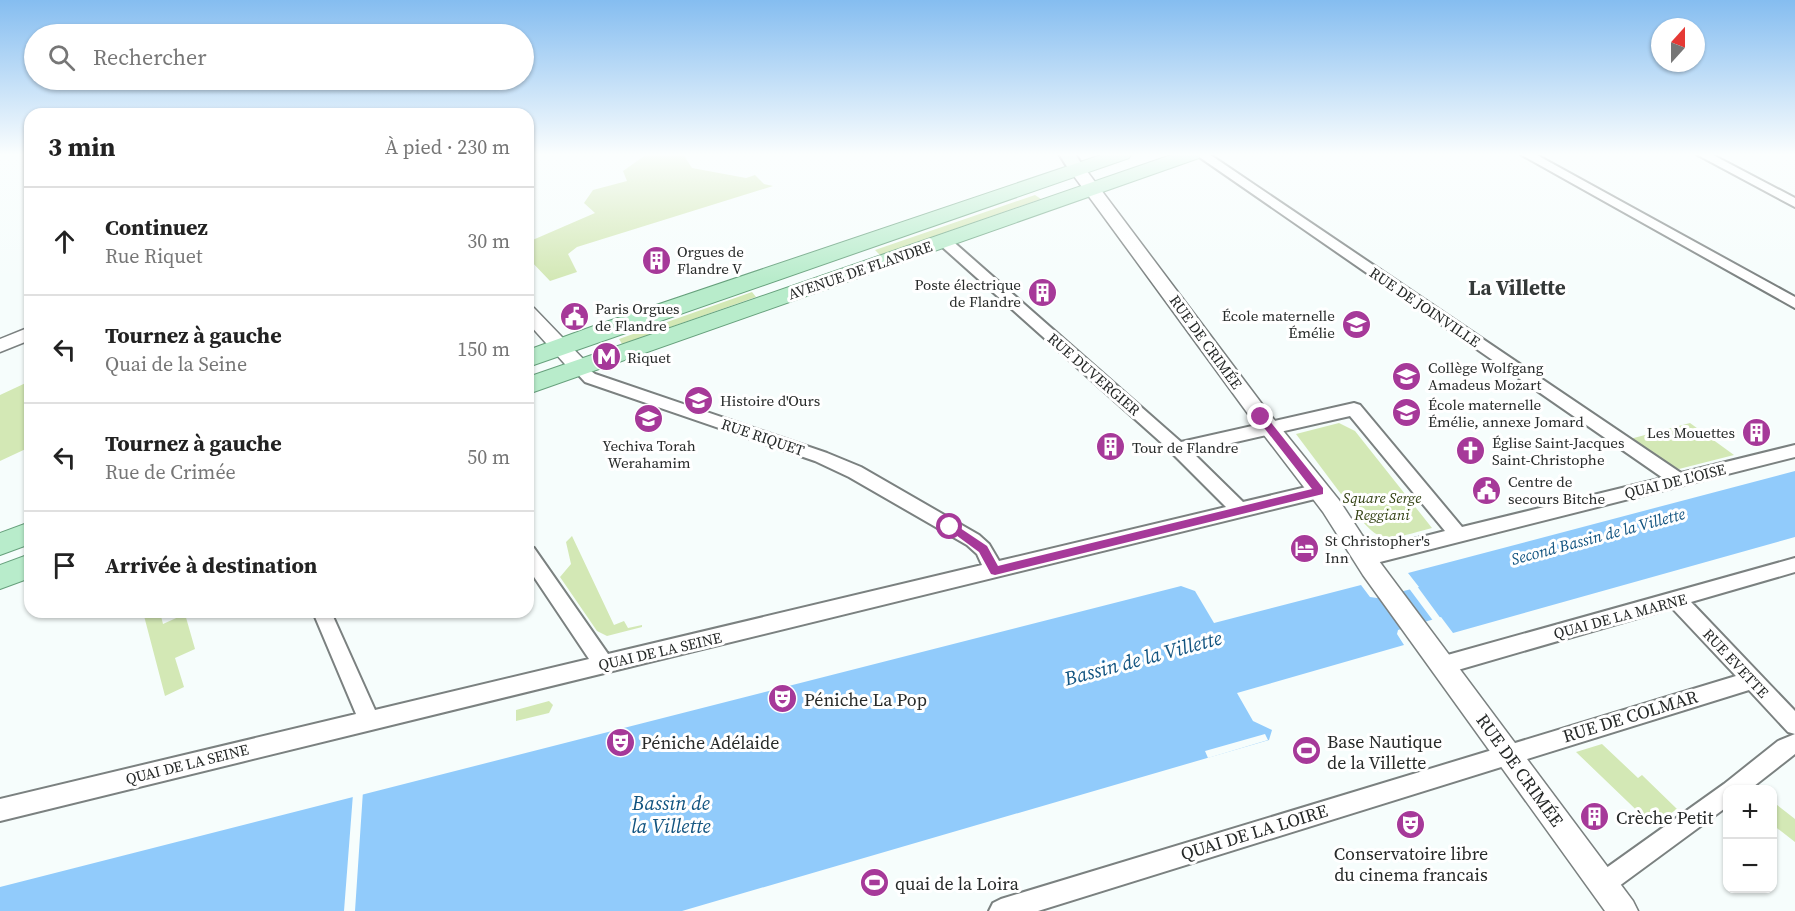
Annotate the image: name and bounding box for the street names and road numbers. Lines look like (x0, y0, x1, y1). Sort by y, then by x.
street label: AVENUE DE FLANDRE (785, 235, 935, 305)
street label: RUE DE JOINVILLE (1365, 262, 1485, 352)
street label: RUE DE CRIMÉE (1165, 291, 1247, 393)
street label: RUE DUVERGIER (1043, 328, 1145, 420)
street label: RUE RIQUET (719, 413, 807, 461)
street label: QUAI DE L'OISE (1622, 458, 1728, 504)
street label: QUAI DE LA MARNE (1551, 588, 1689, 644)
street label: RUE EVETTE (1698, 624, 1774, 702)
street label: QUAI DE LA SEINE (596, 627, 724, 675)
street label: RUE DE COLMAR (1559, 683, 1701, 748)
street label: RUE DE CRIMÉE (1471, 708, 1570, 832)
street label: QUAI DE LA SEINE (123, 739, 251, 789)
street label: QUAI DE LA LOIRE (1177, 798, 1331, 866)

